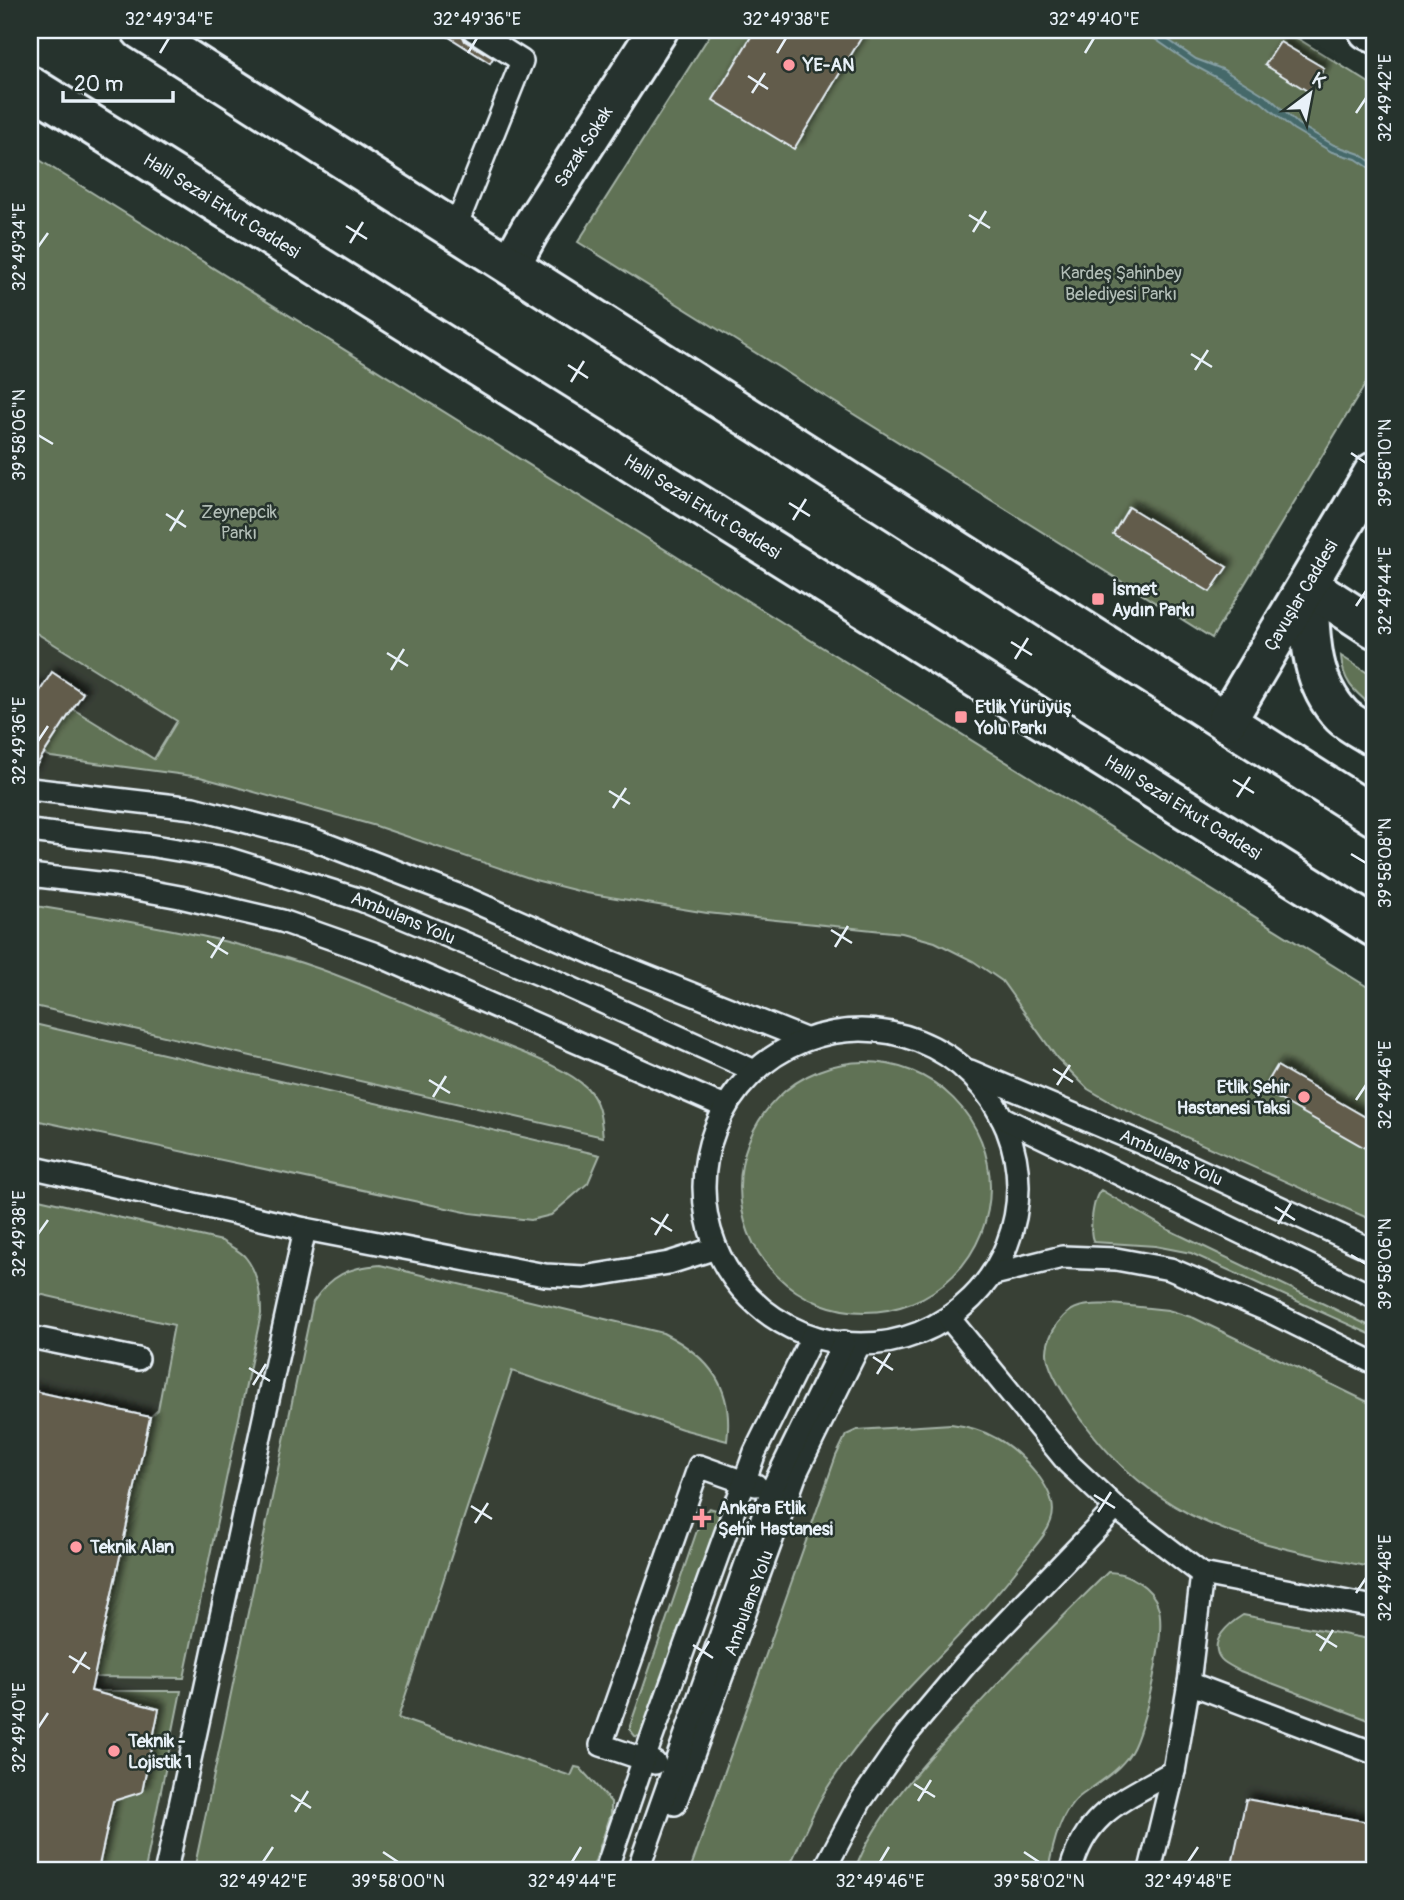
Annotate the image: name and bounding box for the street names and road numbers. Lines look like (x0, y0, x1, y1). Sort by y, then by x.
street label: Sazak Sokak (549, 102, 618, 192)
street label: Halil Sezai Erkut Caddesi (139, 149, 304, 264)
street label: Halil Sezai Erkut Caddesi (619, 449, 785, 565)
street label: Çavuşlar Caddesi (1260, 536, 1343, 655)
street label: Halil Sezai Erkut Caddesi (1100, 750, 1265, 866)
street label: Ambulans Yolu (348, 887, 459, 950)
street label: Ambulans Yolu (1116, 1124, 1226, 1191)
street label: Ambulans Yolu (719, 1547, 779, 1659)

